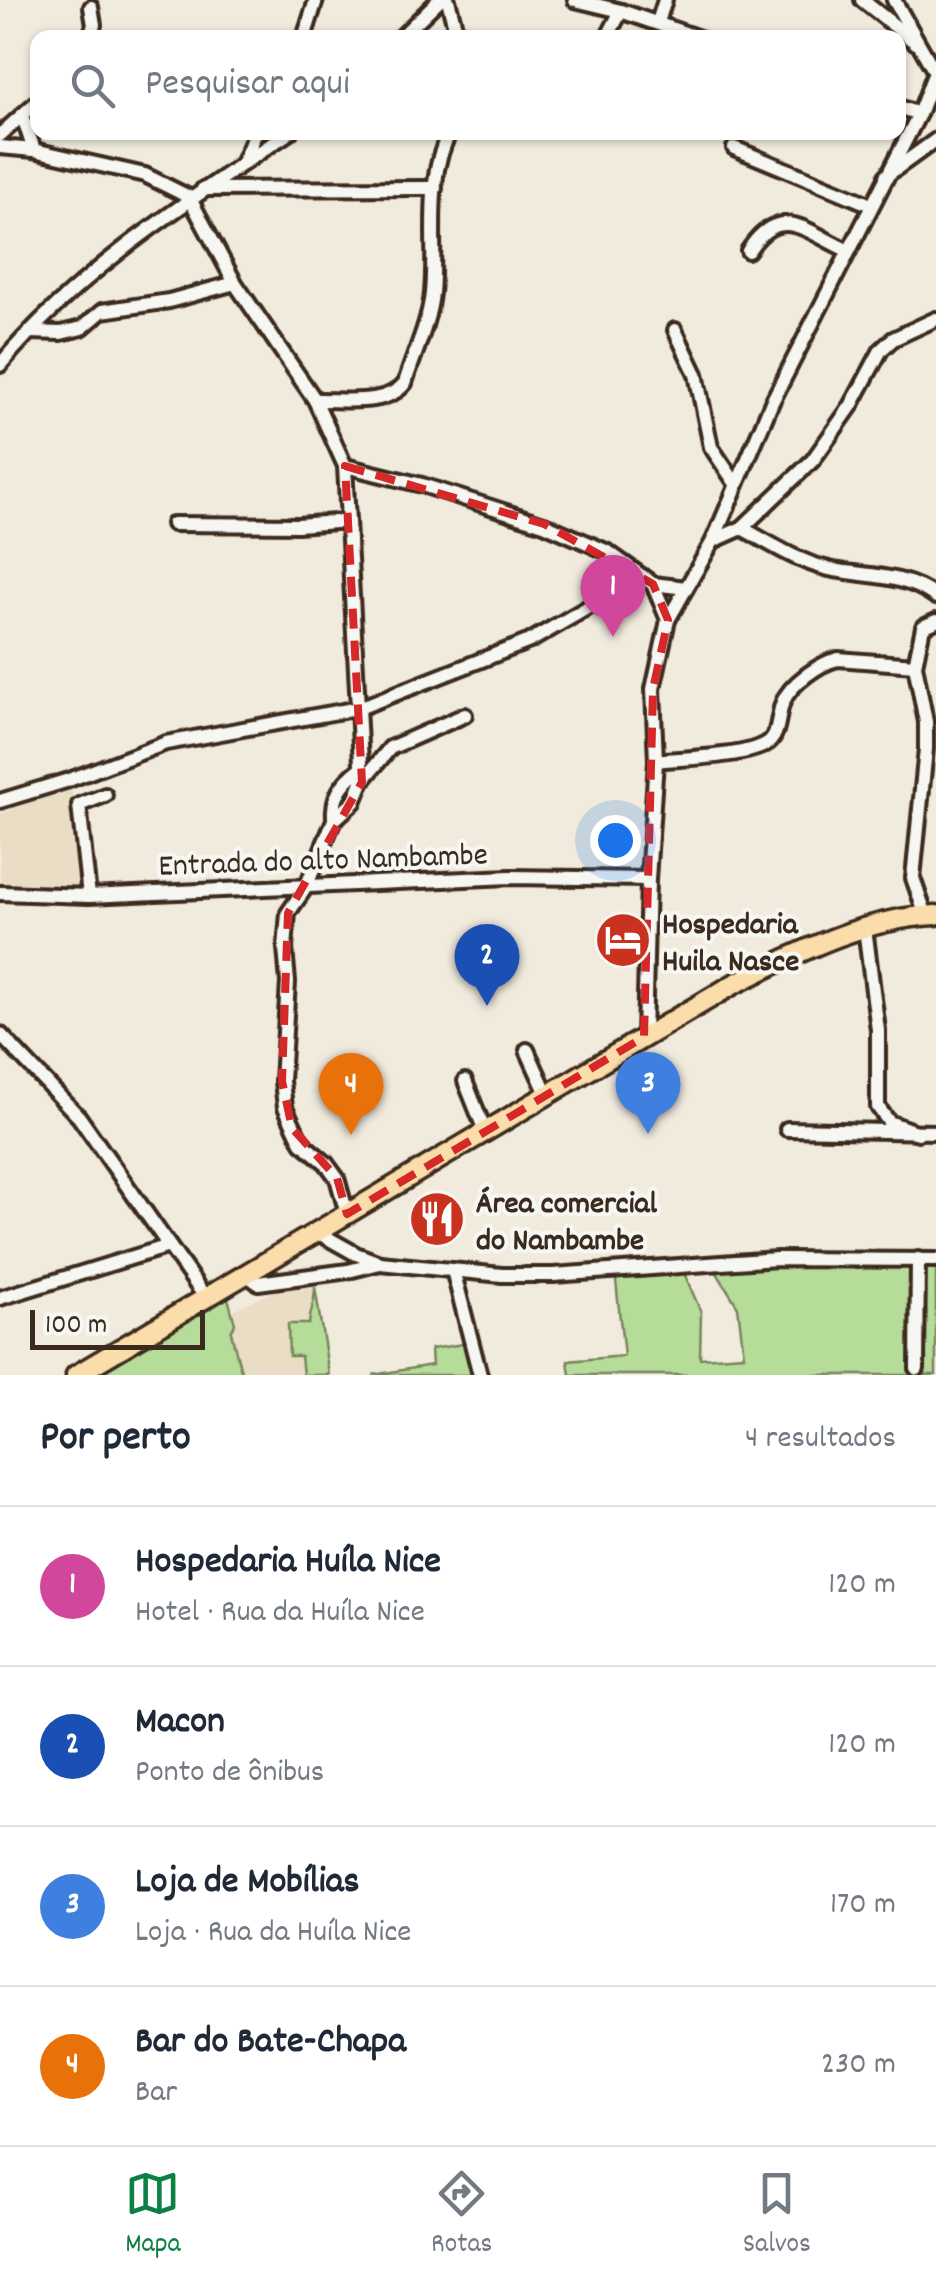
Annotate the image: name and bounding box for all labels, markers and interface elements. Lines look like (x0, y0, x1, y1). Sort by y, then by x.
search box (30, 30, 906, 140)
icon: search (65, 58, 120, 113)
text: Pesquisar aqui (145, 58, 350, 113)
pin: 1 (580, 554, 646, 637)
your location (590, 815, 641, 866)
street label: Entrada do alto Nambambe (158, 834, 489, 892)
place label: Hospedaria Huila Nasce (662, 904, 799, 987)
hotel icon: Hospedaria Huila Nasce (593, 910, 653, 970)
pin: 2 (454, 924, 520, 1006)
pin: 4 (318, 1052, 384, 1135)
pin: 3 (616, 1052, 680, 1134)
place label: Área comercial do Nambambe (476, 1183, 658, 1266)
restaurant icon: Área comercial do Nambambe (407, 1189, 467, 1249)
scale bar (30, 1305, 205, 1350)
text: 100 m (45, 1307, 107, 1347)
text: Por perto (40, 1410, 191, 1470)
text: 4 resultados (745, 1417, 896, 1463)
text: Hospedaria Huíla Nice (135, 1536, 441, 1591)
text: 1 (69, 1563, 76, 1609)
text: 120 m (828, 1563, 896, 1609)
text: Hotel · Rua da Huíla Nice (135, 1591, 425, 1637)
text: Macon (135, 1696, 225, 1751)
text: 2 (66, 1723, 79, 1769)
text: 120 m (828, 1723, 896, 1769)
text: Ponto de ônibus (135, 1751, 324, 1797)
text: Loja de Mobílias (135, 1856, 360, 1911)
text: 3 (65, 1883, 80, 1929)
text: 170 m (830, 1883, 896, 1929)
text: Loja · Rua da Huíla Nice (135, 1911, 411, 1957)
text: Bar do Bate-Chapa (135, 2016, 406, 2071)
text: 4 (66, 2043, 79, 2089)
text: 230 m (821, 2043, 896, 2089)
text: Bar (135, 2071, 177, 2117)
tab: Mapa (125, 2166, 181, 2266)
tab: Rotas (431, 2166, 492, 2266)
tab: Salvos (743, 2166, 811, 2266)

